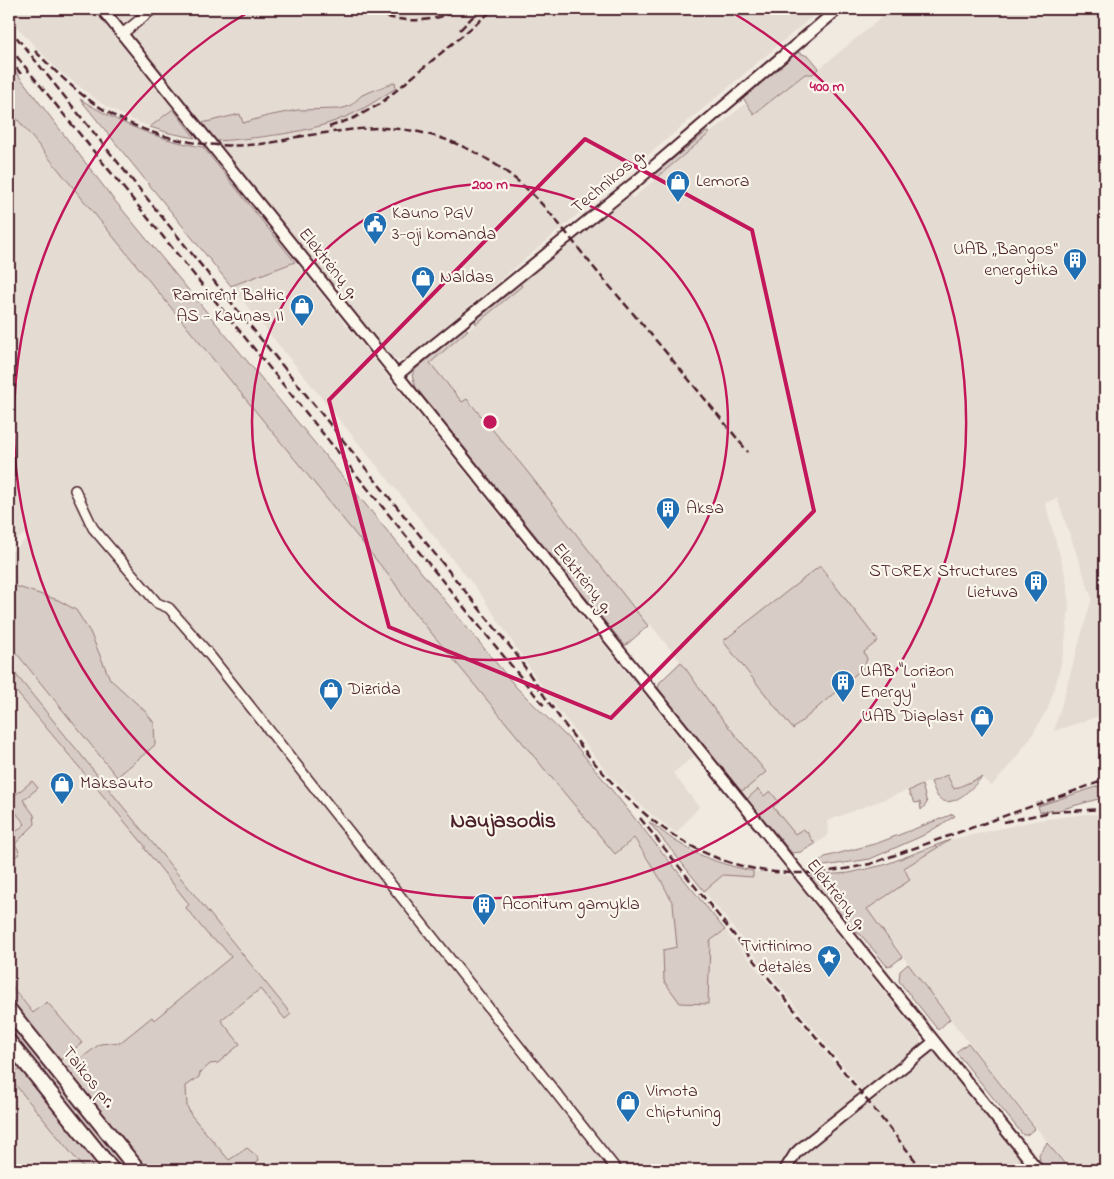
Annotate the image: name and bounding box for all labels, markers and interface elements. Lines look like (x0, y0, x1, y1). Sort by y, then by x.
text: 400 m (809, 76, 845, 98)
street label: Technikos g. (566, 143, 653, 222)
shop icon: Lemora (665, 169, 691, 203)
place label: Lemora (696, 169, 749, 195)
text: 200 m (471, 174, 508, 196)
place label: Kauno PGV 3-oji komanda (392, 201, 496, 248)
public building icon: Kauno PGV 3-oji komanda (362, 211, 388, 245)
street label: Elektrėnų g. (290, 223, 365, 306)
place label: UAB „Bangos“ energetika (953, 237, 1058, 285)
building icon: UAB „Bangos“ energetika (1062, 247, 1088, 281)
shop icon: Naldas (410, 265, 436, 299)
place label: Naldas (440, 265, 494, 291)
place label: Ramirent Baltic AS - Kaunas II (172, 283, 284, 330)
shop icon: Ramirent Baltic AS - Kaunas II (289, 293, 315, 327)
centre of rings (481, 413, 499, 431)
building icon: Aksa (655, 496, 681, 530)
place label: Aksa (686, 496, 724, 522)
street label: Elektrėnų g. (544, 538, 619, 621)
place label: STOREX Structures Lietuva (869, 559, 1018, 606)
building icon: STOREX Structures Lietuva (1023, 569, 1049, 603)
place label: UAB "Lorizon Energy" (860, 659, 954, 707)
building icon: UAB "Lorizon Energy" (830, 669, 856, 703)
shop icon: Dizrida (318, 677, 344, 711)
place label: Dizrida (347, 677, 401, 703)
place label: UAB Diaplast (862, 704, 964, 730)
shop icon: UAB Diaplast (969, 704, 995, 738)
shop icon: Maksauto (49, 771, 75, 805)
place label: Maksauto (80, 771, 153, 797)
district label: Naujasodis (450, 806, 556, 838)
street label: Elektrėnų g. (798, 854, 873, 937)
building icon: Aconitum gamykla (471, 892, 497, 926)
place label: Aconitum gamykla (502, 892, 640, 919)
place label: Tvirtinimo detalės (741, 934, 812, 981)
place icon: Tvirtinimo detalės (816, 944, 842, 978)
street label: Taikos pr. (55, 1041, 121, 1115)
place label: Vimota chiptuning (645, 1079, 721, 1127)
shop icon: Vimota chiptuning (615, 1089, 641, 1123)

